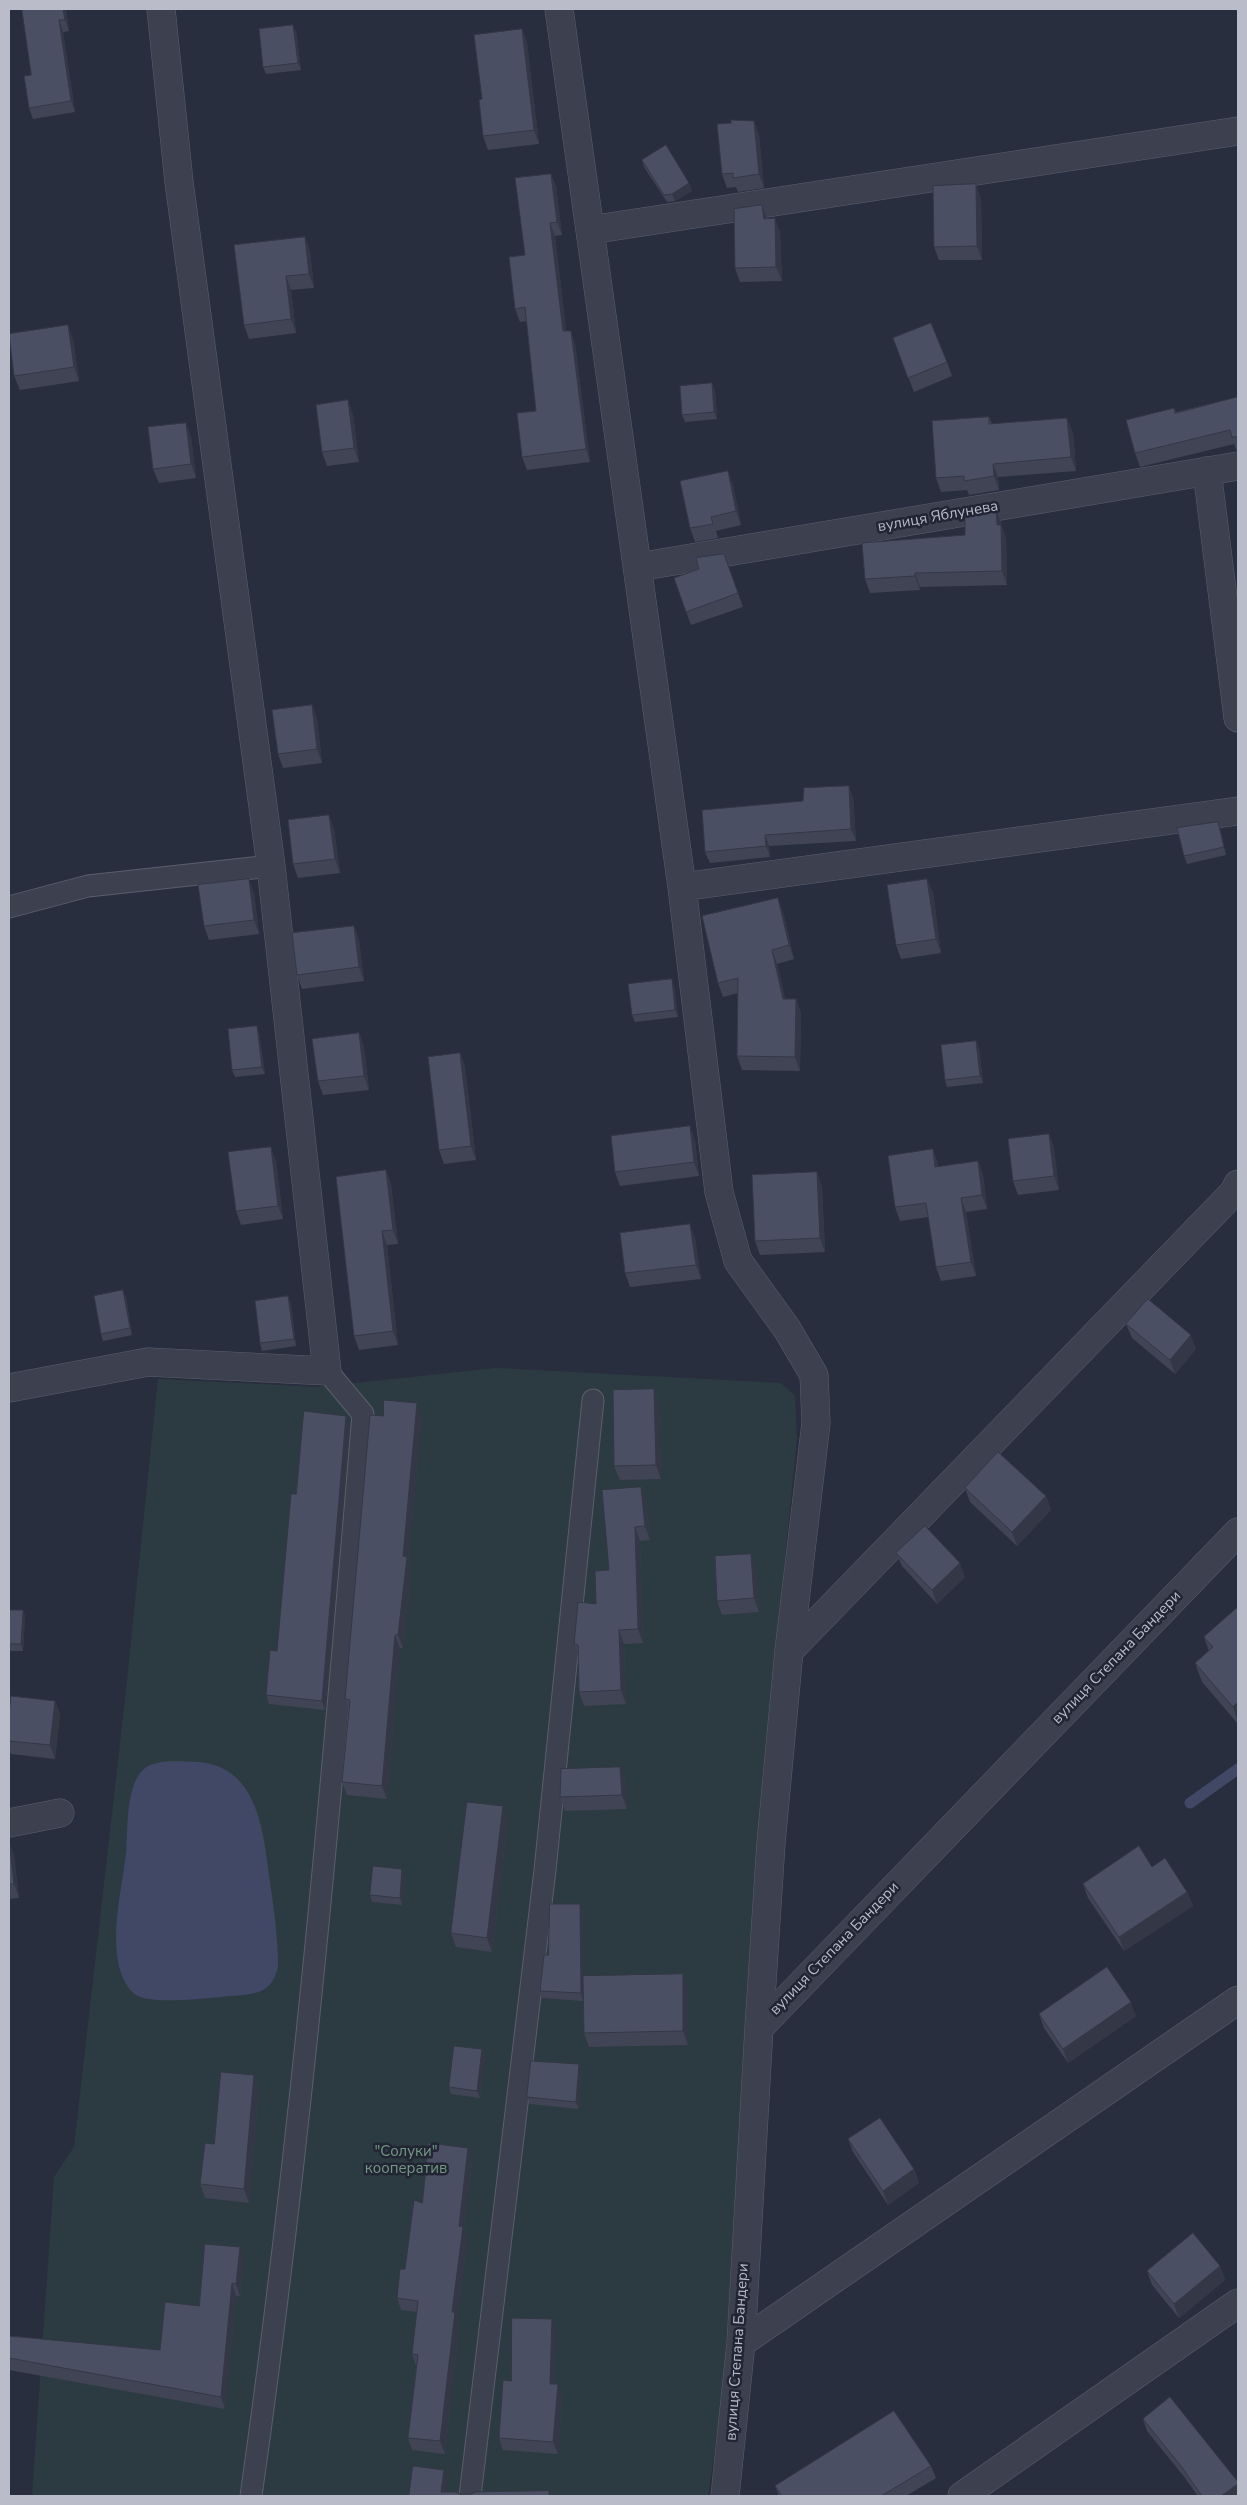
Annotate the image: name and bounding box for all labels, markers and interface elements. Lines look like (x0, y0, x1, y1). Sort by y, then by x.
street label: вулиця Яблунева (876, 498, 1000, 536)
street label: вулиця Степана Бандери (1049, 1588, 1185, 1728)
street label: вулиця Степана Бандери (767, 1879, 903, 2019)
park label: "Солуки" кооператив (365, 2143, 447, 2178)
street label: вулиця Степана Бандери (723, 2263, 753, 2441)

